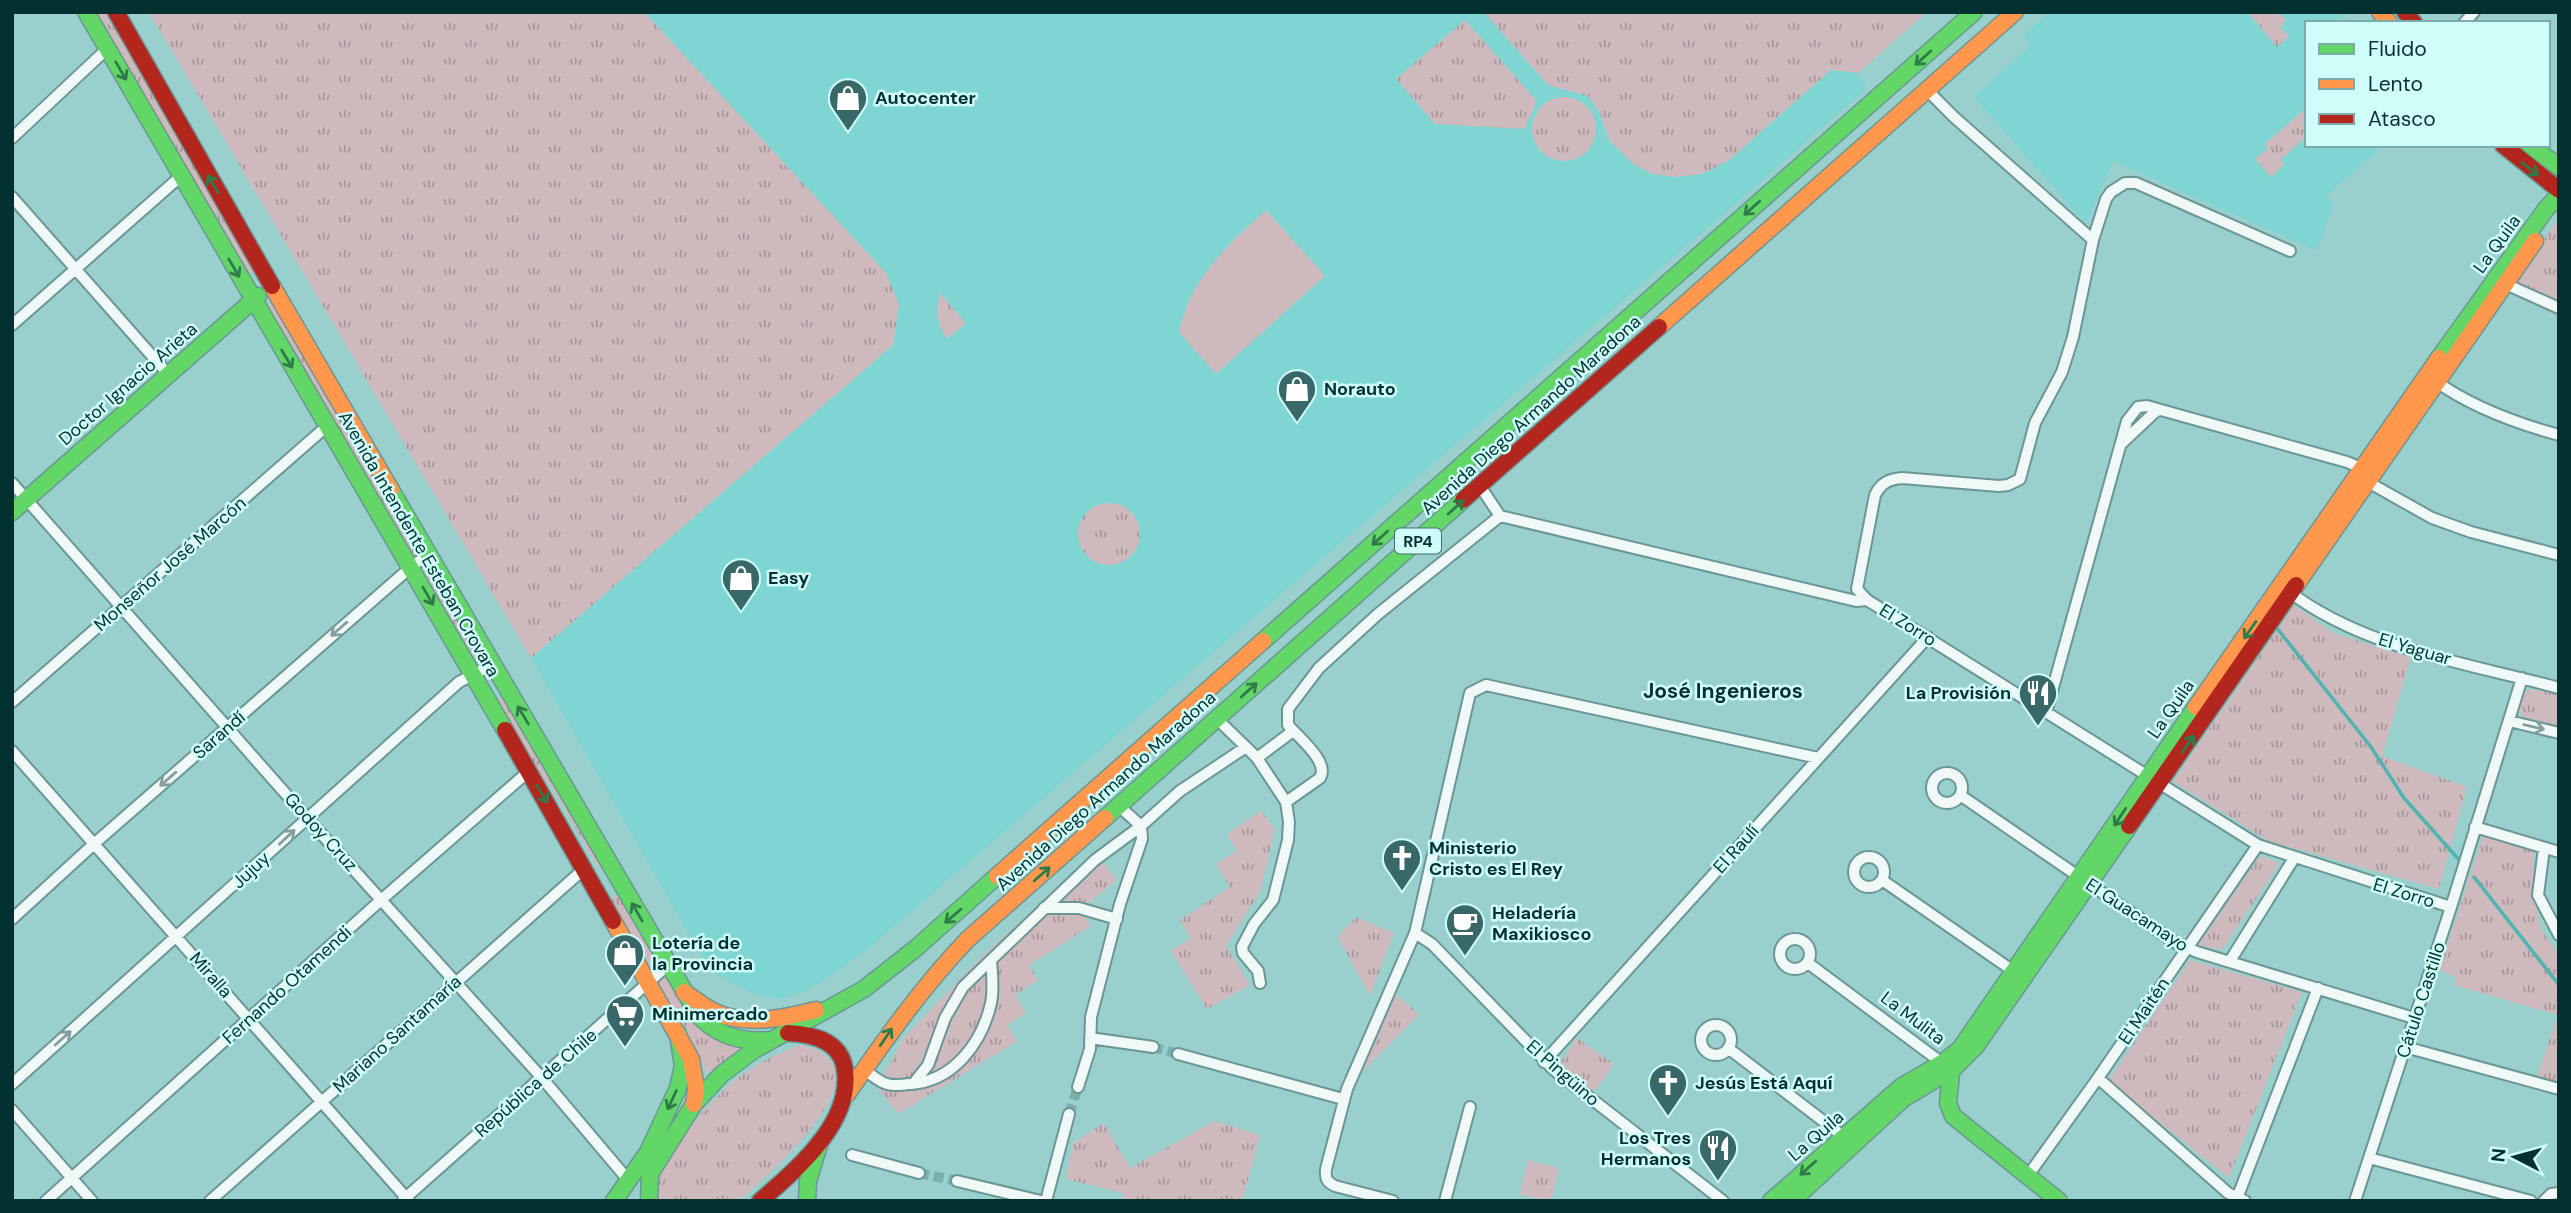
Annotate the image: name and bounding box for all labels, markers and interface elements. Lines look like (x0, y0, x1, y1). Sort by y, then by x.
legend (2305, 21, 2550, 147)
text: Fluido (2368, 35, 2427, 63)
one-way arrow (1915, 49, 1932, 66)
one-way arrow (114, 60, 128, 80)
text: Lento (2368, 70, 2423, 98)
shop icon: Autocenter (827, 77, 869, 132)
place label: Autocenter (875, 86, 976, 110)
text: Atasco (2368, 105, 2436, 133)
one-way arrow (2520, 161, 2538, 177)
one-way arrow (206, 174, 220, 194)
one-way arrow (1744, 200, 1762, 216)
street label: La Quila (2468, 210, 2526, 278)
one-way arrow (227, 258, 241, 278)
street label: Avenida Diego Armando Maradona (1416, 310, 1646, 520)
street label: Doctor Ignacio Arieta (54, 317, 202, 451)
one-way arrow (280, 348, 294, 368)
shop icon: Norauto (1276, 368, 1318, 423)
place label: Norauto (1324, 377, 1396, 401)
street label: Avenida Intendente Esteban Crovara (333, 407, 505, 681)
street label: Monseñor José Marcón (89, 491, 251, 637)
one-way arrow (1447, 499, 1465, 515)
road number: RP4 (1395, 528, 1441, 554)
one-way arrow (1372, 530, 1390, 546)
shop icon: Easy (720, 557, 762, 612)
place label: Easy (768, 566, 809, 590)
one-way arrow (421, 586, 435, 606)
street label: El Zorro (1875, 598, 1941, 652)
one-way arrow (2243, 620, 2257, 639)
one-way arrow (330, 621, 348, 637)
street label: El Yaguar (2376, 627, 2455, 671)
restaurant icon: La Provisión (2017, 672, 2059, 727)
street label: La Quila (2142, 675, 2200, 743)
district label: José Ingenieros (1643, 677, 1803, 705)
place label: La Provisión (1906, 681, 2011, 705)
one-way arrow (1240, 682, 1258, 698)
street label: Avenida Diego Armando Maradona (991, 686, 1221, 896)
street label: Sarandí (188, 705, 250, 765)
one-way arrow (516, 706, 530, 726)
one-way arrow (2522, 721, 2545, 734)
one-way arrow (2181, 735, 2195, 754)
one-way arrow (159, 771, 177, 787)
one-way arrow (535, 783, 549, 803)
street label: Godoy Cruz (279, 787, 363, 877)
one-way arrow (2113, 807, 2127, 826)
street label: El Raulí (1708, 820, 1764, 878)
one-way arrow (278, 829, 296, 845)
place label: Ministerio Cristo es El Rey (1429, 836, 1563, 881)
church icon: Ministerio Cristo es El Rey (1381, 837, 1423, 892)
street label: Jujuy (227, 846, 275, 894)
one-way arrow (1033, 866, 1051, 882)
street label: El Zorro (2370, 872, 2438, 914)
street label: El Guacamayo (2081, 873, 2193, 957)
place label: Heladería Maxikiosco (1492, 901, 1592, 946)
one-way arrow (630, 902, 643, 923)
cafe icon: Heladería Maxikiosco (1444, 902, 1486, 957)
one-way arrow (945, 908, 963, 924)
street label: Fernando Otamendi (217, 920, 357, 1050)
place label: Lotería de la Provincia (652, 931, 753, 976)
shop icon: Lotería de la Provincia (604, 932, 646, 987)
street label: Cátulo Castillo (2391, 939, 2451, 1061)
street label: Miralla (184, 947, 238, 1003)
street label: Mariano Santamaría (328, 970, 466, 1098)
street label: El Maitén (2113, 973, 2175, 1049)
street label: La Mulita (1876, 986, 1950, 1050)
supermarket icon: Minimercado (604, 993, 646, 1048)
place label: Minimercado (652, 1002, 768, 1026)
street label: República de Chile (470, 1023, 602, 1143)
one-way arrow (879, 1028, 893, 1048)
one-way arrow (54, 1030, 72, 1046)
street label: El Pingüino (1521, 1035, 1605, 1111)
church icon: Jesús Está Aquí (1647, 1062, 1689, 1117)
place label: Jesús Está Aquí (1695, 1071, 1833, 1095)
one-way arrow (665, 1089, 679, 1110)
street label: La Quila (1783, 1105, 1849, 1167)
north arrow (2480, 1122, 2550, 1192)
place label: Los Tres Hermanos (1601, 1126, 1691, 1171)
restaurant icon: Los Tres Hermanos (1697, 1127, 1739, 1182)
text: N (2485, 1147, 2512, 1163)
one-way arrow (1799, 1160, 1817, 1176)

